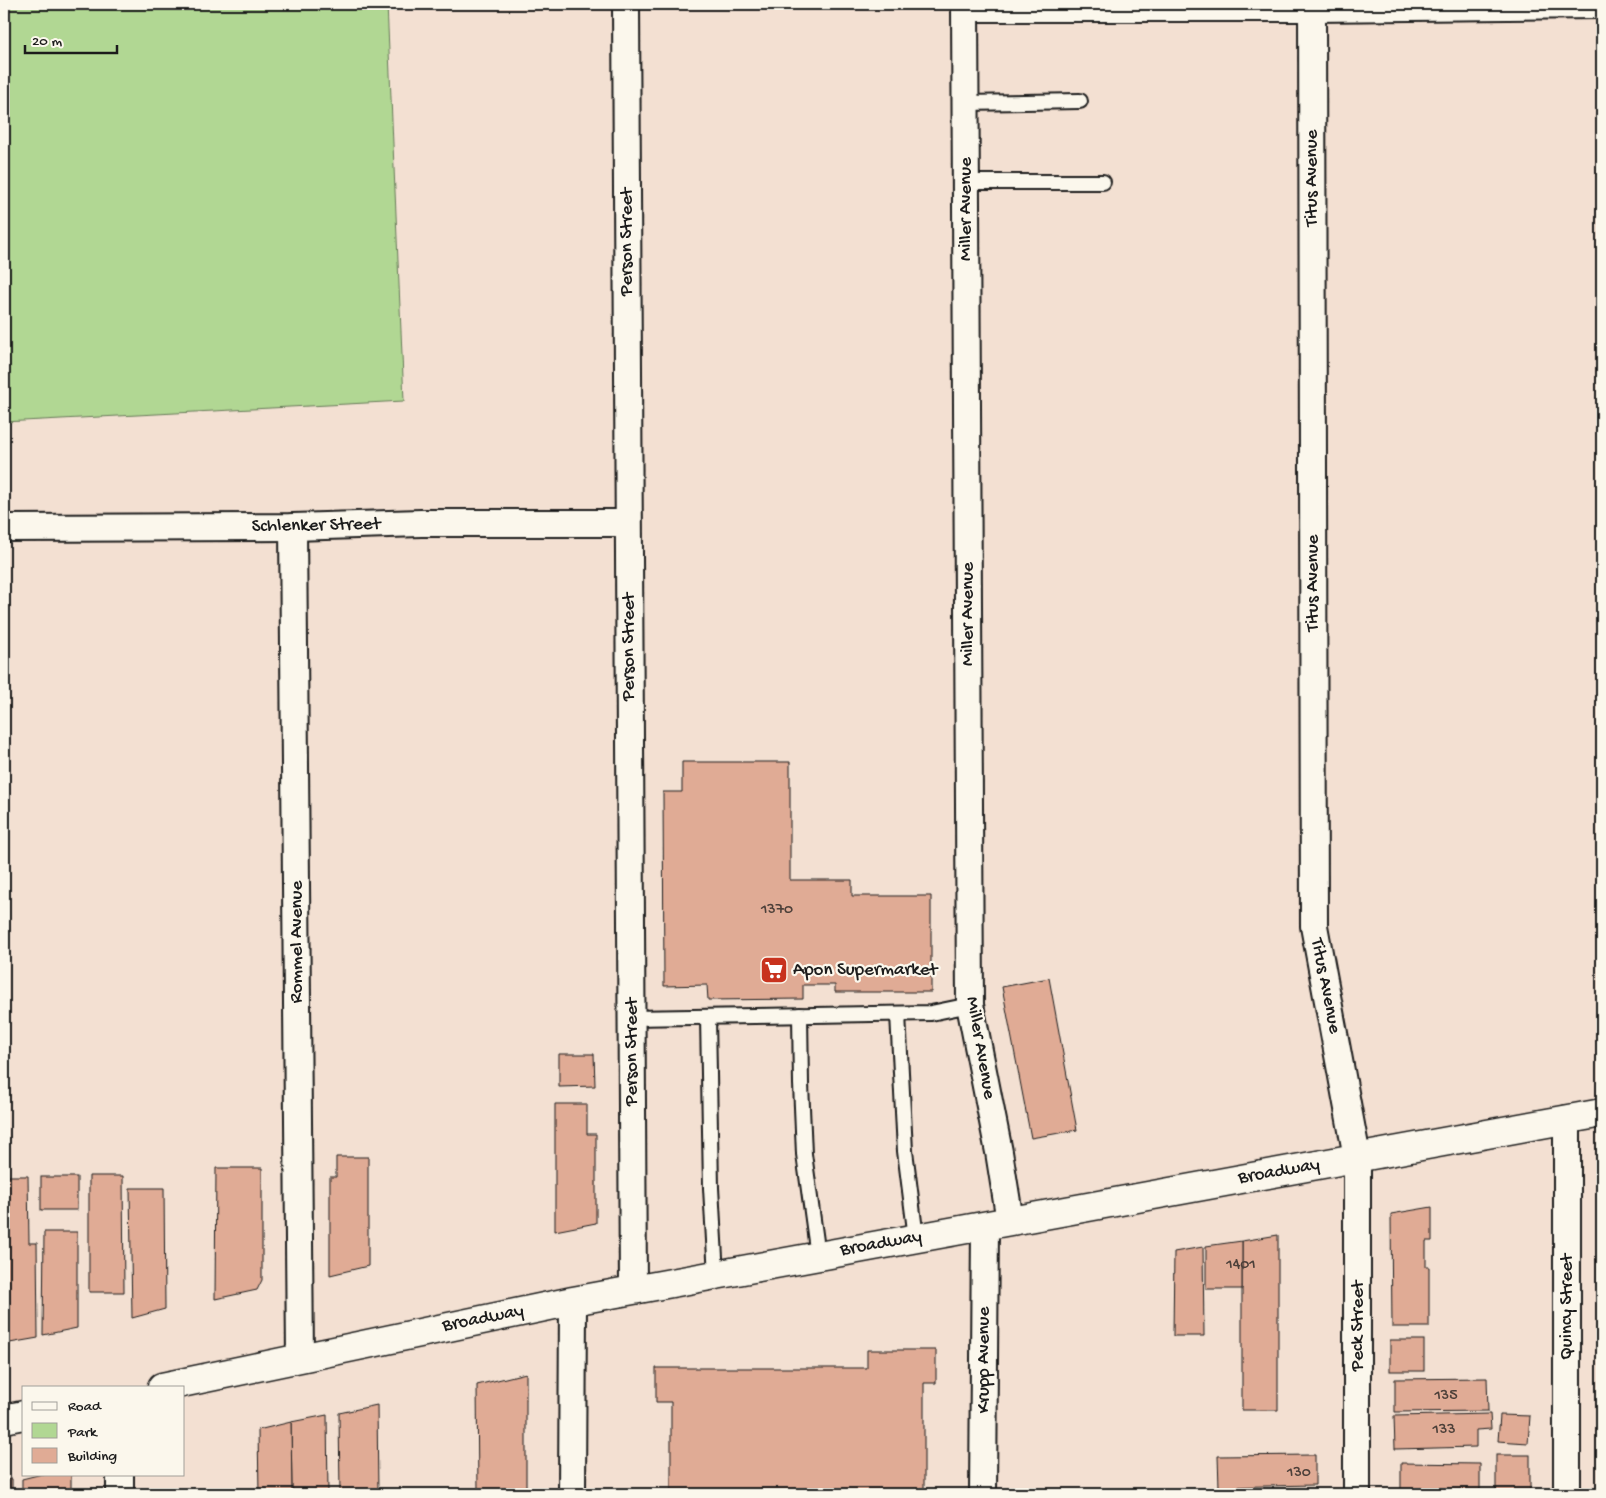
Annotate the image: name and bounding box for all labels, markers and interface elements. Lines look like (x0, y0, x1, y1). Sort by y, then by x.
scale bar (25, 22, 118, 54)
text: 20 m (32, 33, 62, 51)
street label: Titus Avenue (1301, 129, 1324, 227)
street label: Miller Avenue (955, 157, 978, 261)
street label: Person Street (616, 186, 639, 297)
street label: Schlenker Street (251, 513, 383, 539)
street label: Titus Avenue (1302, 534, 1325, 632)
street label: Miller Avenue (957, 562, 980, 666)
street label: Person Street (618, 591, 641, 702)
street label: Rommel Avenue (286, 881, 309, 1003)
house number: 1370 (760, 901, 793, 920)
street label: Titus Avenue (1304, 935, 1346, 1036)
supermarket icon: Apon Supermarket (759, 955, 789, 985)
place label: Apon Supermarket (793, 959, 940, 982)
street label: Miller Avenue (960, 995, 1000, 1101)
street label: Person Street (621, 996, 644, 1107)
street label: Broadway (1235, 1153, 1322, 1191)
street label: Broadway (837, 1225, 924, 1263)
street label: Quincy Street (1556, 1252, 1579, 1360)
house number: 1401 (1225, 1256, 1256, 1275)
street label: Peck Street (1347, 1279, 1370, 1372)
street label: Broadway (439, 1300, 526, 1338)
street label: Krupp Avenue (973, 1307, 996, 1413)
legend (22, 1386, 185, 1476)
house number: 135 (1433, 1387, 1458, 1406)
text: Road (68, 1398, 102, 1416)
house number: 133 (1431, 1421, 1456, 1440)
text: Park (67, 1424, 98, 1442)
text: Building (67, 1448, 117, 1466)
house number: 130 (1286, 1464, 1311, 1483)

